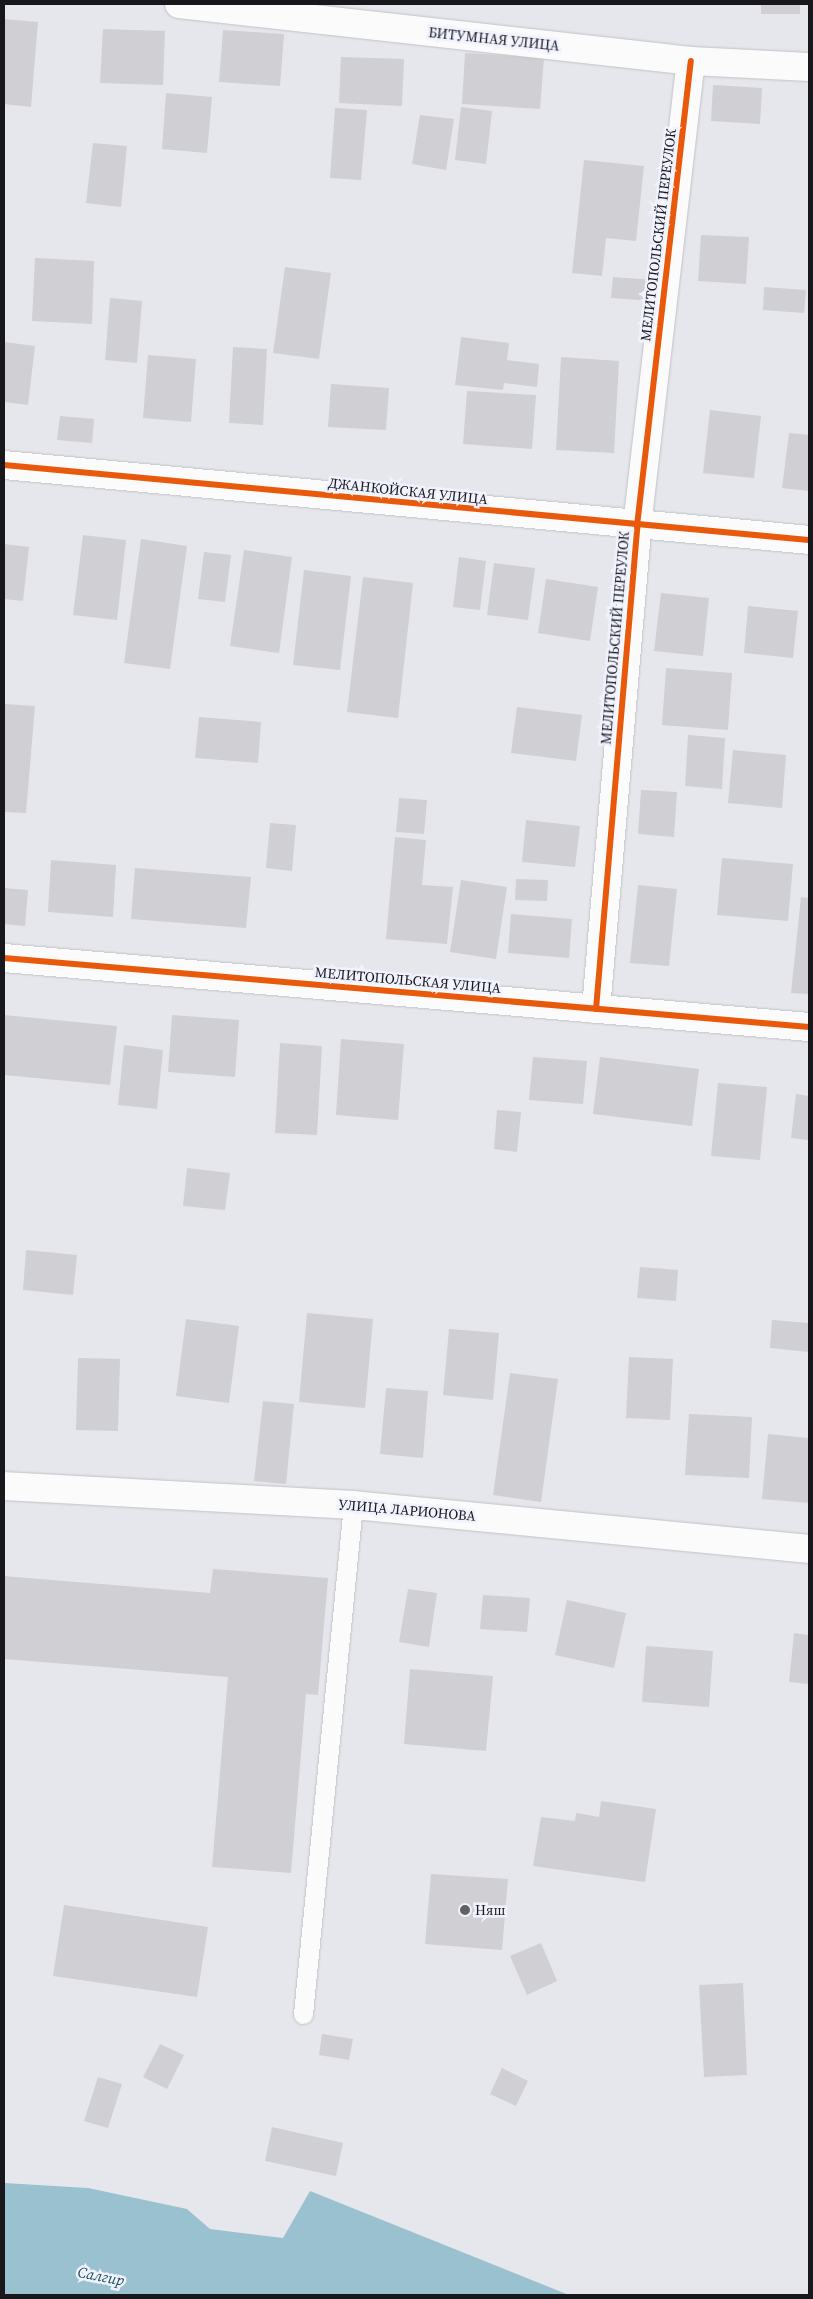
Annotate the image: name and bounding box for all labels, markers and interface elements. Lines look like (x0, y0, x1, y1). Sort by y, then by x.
street label: БИТУМНАЯ УЛИЦА (428, 24, 560, 54)
street label: МЕЛИТОПОЛЬСКИЙ ПЕРЕУЛОК (637, 128, 679, 342)
street label: ДЖАНКОЙСКАЯ УЛИЦА (327, 474, 489, 508)
street label: МЕЛИТОПОЛЬСКИЙ ПЕРЕУЛОК (597, 531, 633, 745)
street label: МЕЛИТОПОЛЬСКАЯ УЛИЦА (314, 963, 502, 997)
street label: УЛИЦА ЛАРИОНОВА (338, 1496, 476, 1524)
place label: Няш (475, 1902, 505, 1918)
marker: Няш (459, 1904, 471, 1916)
water label: Салгир (76, 2263, 126, 2289)

